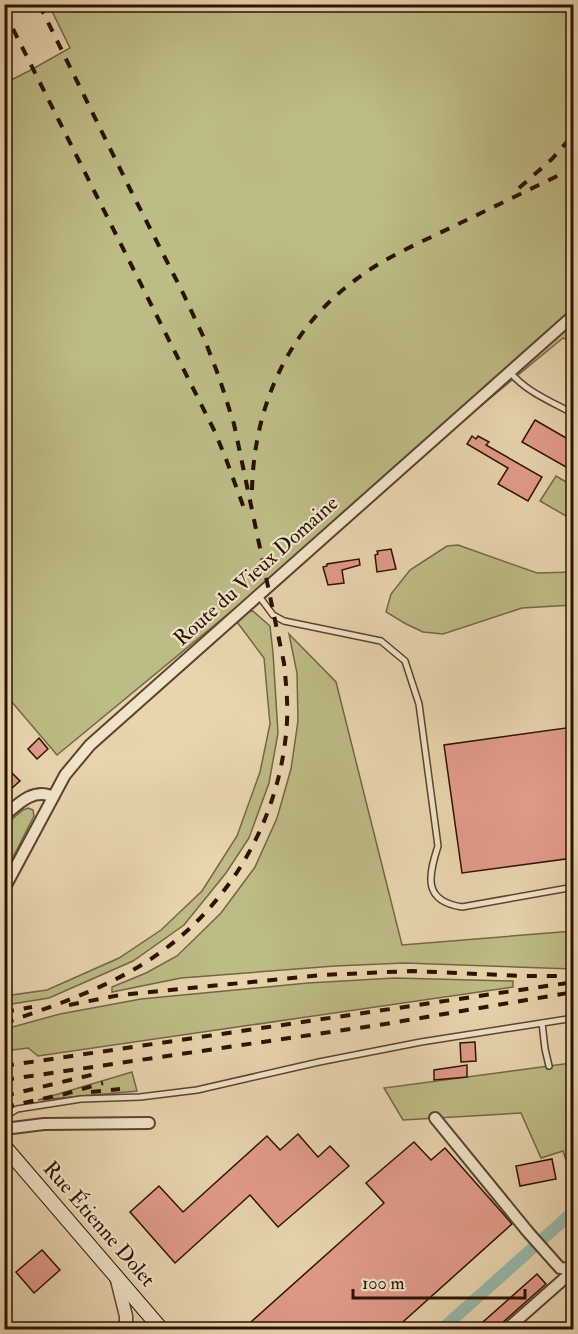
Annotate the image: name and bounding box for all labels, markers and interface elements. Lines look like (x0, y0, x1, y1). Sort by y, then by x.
street label: Route du Vieux Domaine (168, 490, 344, 652)
street label: Rue Étienne Dolet (37, 1156, 161, 1293)
scale bar (353, 1262, 526, 1300)
text: 100 m (362, 1272, 405, 1295)

